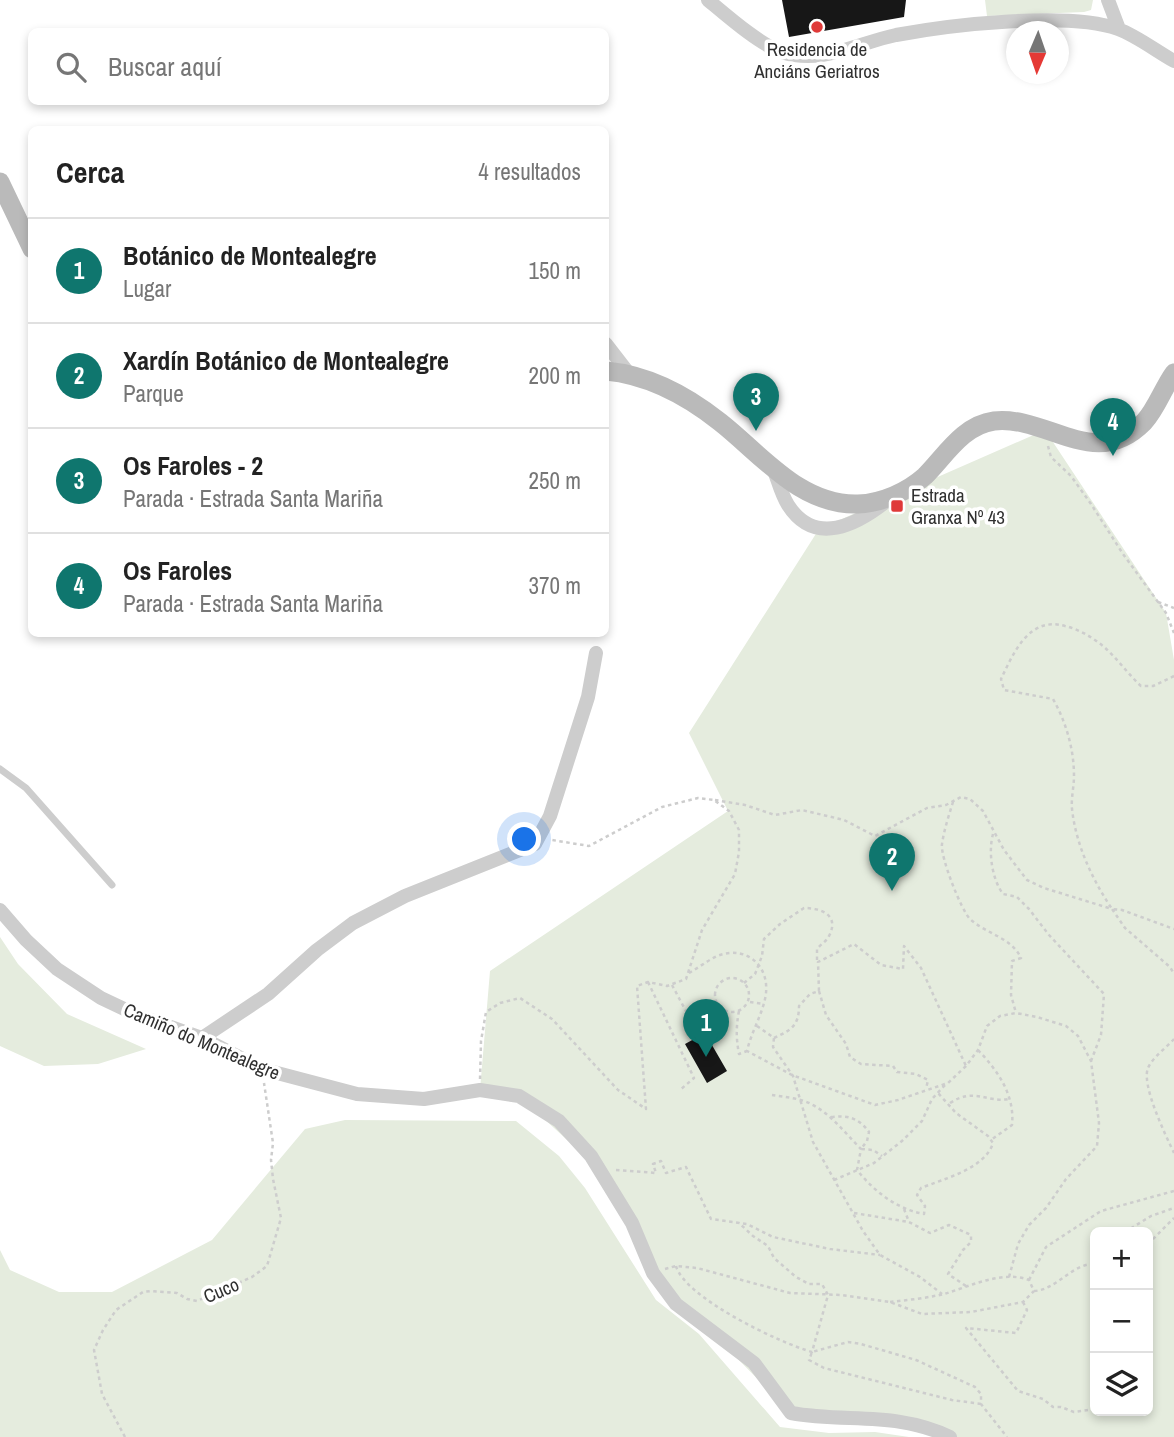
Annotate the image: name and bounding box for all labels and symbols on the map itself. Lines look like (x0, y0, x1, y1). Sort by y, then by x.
marker: Residencia de Anciáns Geriatros (809, 19, 825, 35)
north arrow (1006, 21, 1069, 84)
place label: Residencia de Anciáns Geriatros (753, 36, 880, 84)
pin: 3 (733, 373, 779, 431)
pin: 4 (1090, 398, 1136, 456)
place label: Estrada Granxa Nº 43 (911, 482, 1005, 530)
marker: Estrada Granxa Nº 43 (889, 498, 905, 514)
your location (507, 822, 541, 856)
pin: 2 (869, 833, 915, 891)
street label: Camiño do Montealegre (120, 996, 284, 1086)
pin: 1 (683, 999, 729, 1057)
street label: Cuco (199, 1271, 243, 1309)

